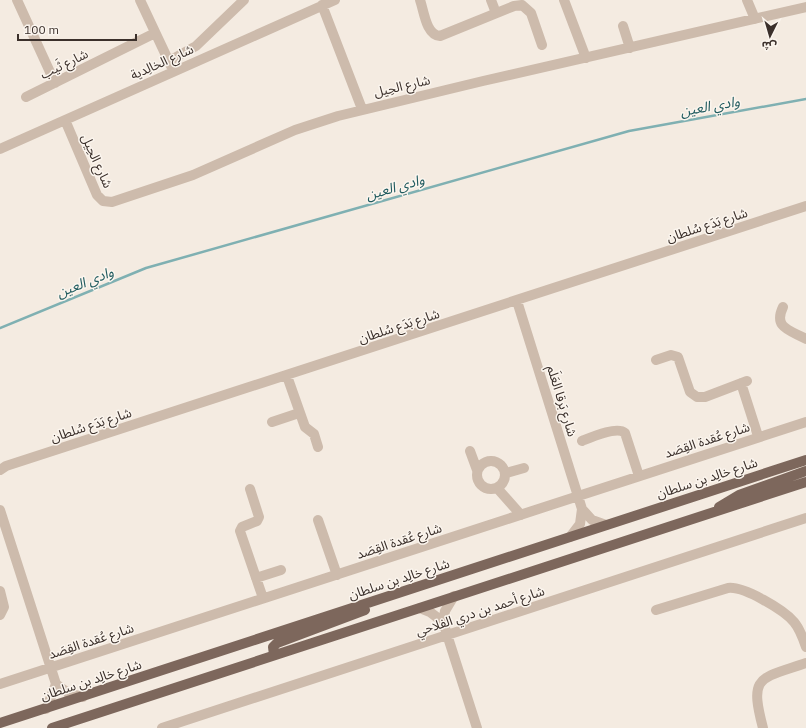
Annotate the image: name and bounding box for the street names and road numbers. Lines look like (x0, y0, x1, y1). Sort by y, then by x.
street label: شارع الخالِدية (128, 41, 197, 85)
street label: شارع ثَيب (37, 45, 92, 85)
street label: شارع الحِيل (372, 71, 432, 103)
street label: شارع الحِيل (76, 131, 116, 192)
street label: شارع بَدَع سُلطان (664, 204, 750, 248)
street label: شارع بَدَع سُلطان (356, 305, 442, 349)
street label: شارع بَرقا العَلَم (541, 363, 581, 439)
street label: شارع بَدَع سُلطان (48, 404, 134, 448)
street label: شارع عُقدة القِصَد (662, 418, 752, 464)
street label: شارع خالِد بن سلطان (654, 454, 760, 504)
street label: شارع عُقدة القِصَد (354, 519, 444, 565)
street label: شارع خالِد بن سلطان (346, 555, 452, 605)
street label: شارع أحمد بن دري الفلاحي (413, 582, 547, 642)
street label: شارع عُقدة القِصَد (46, 619, 136, 665)
street label: شارع خالِد بن سلطان (38, 656, 144, 706)

